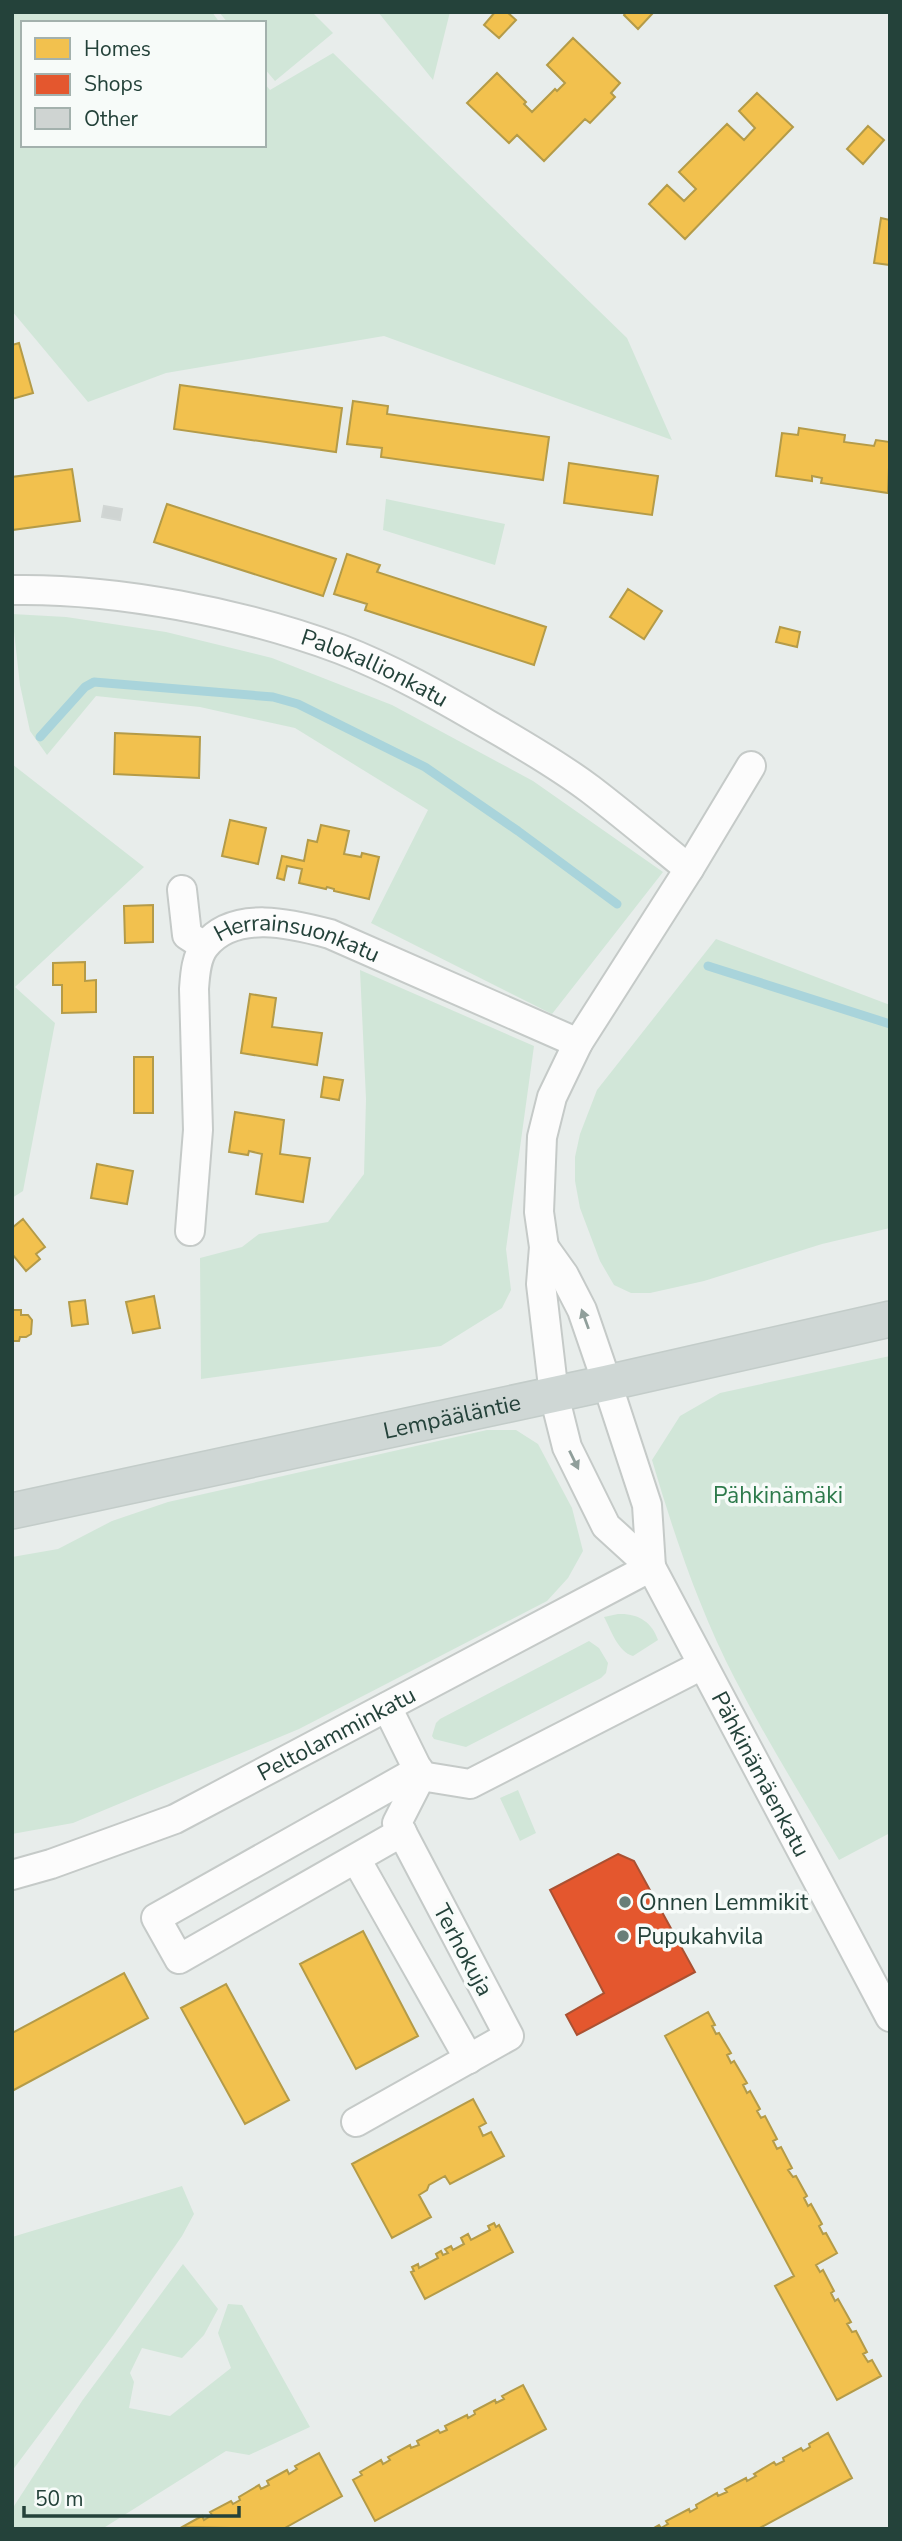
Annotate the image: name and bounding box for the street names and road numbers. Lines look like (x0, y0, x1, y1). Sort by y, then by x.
street label: Palokallionkatu (297, 621, 454, 714)
street label: Herrainsuonkatu (208, 907, 385, 970)
street label: Lempääläntie (380, 1386, 524, 1446)
street label: Peltolamminkatu (252, 1679, 421, 1788)
street label: Pähkinämäenkatu (704, 1686, 818, 1862)
street label: Terhokuja (426, 1898, 500, 2002)

